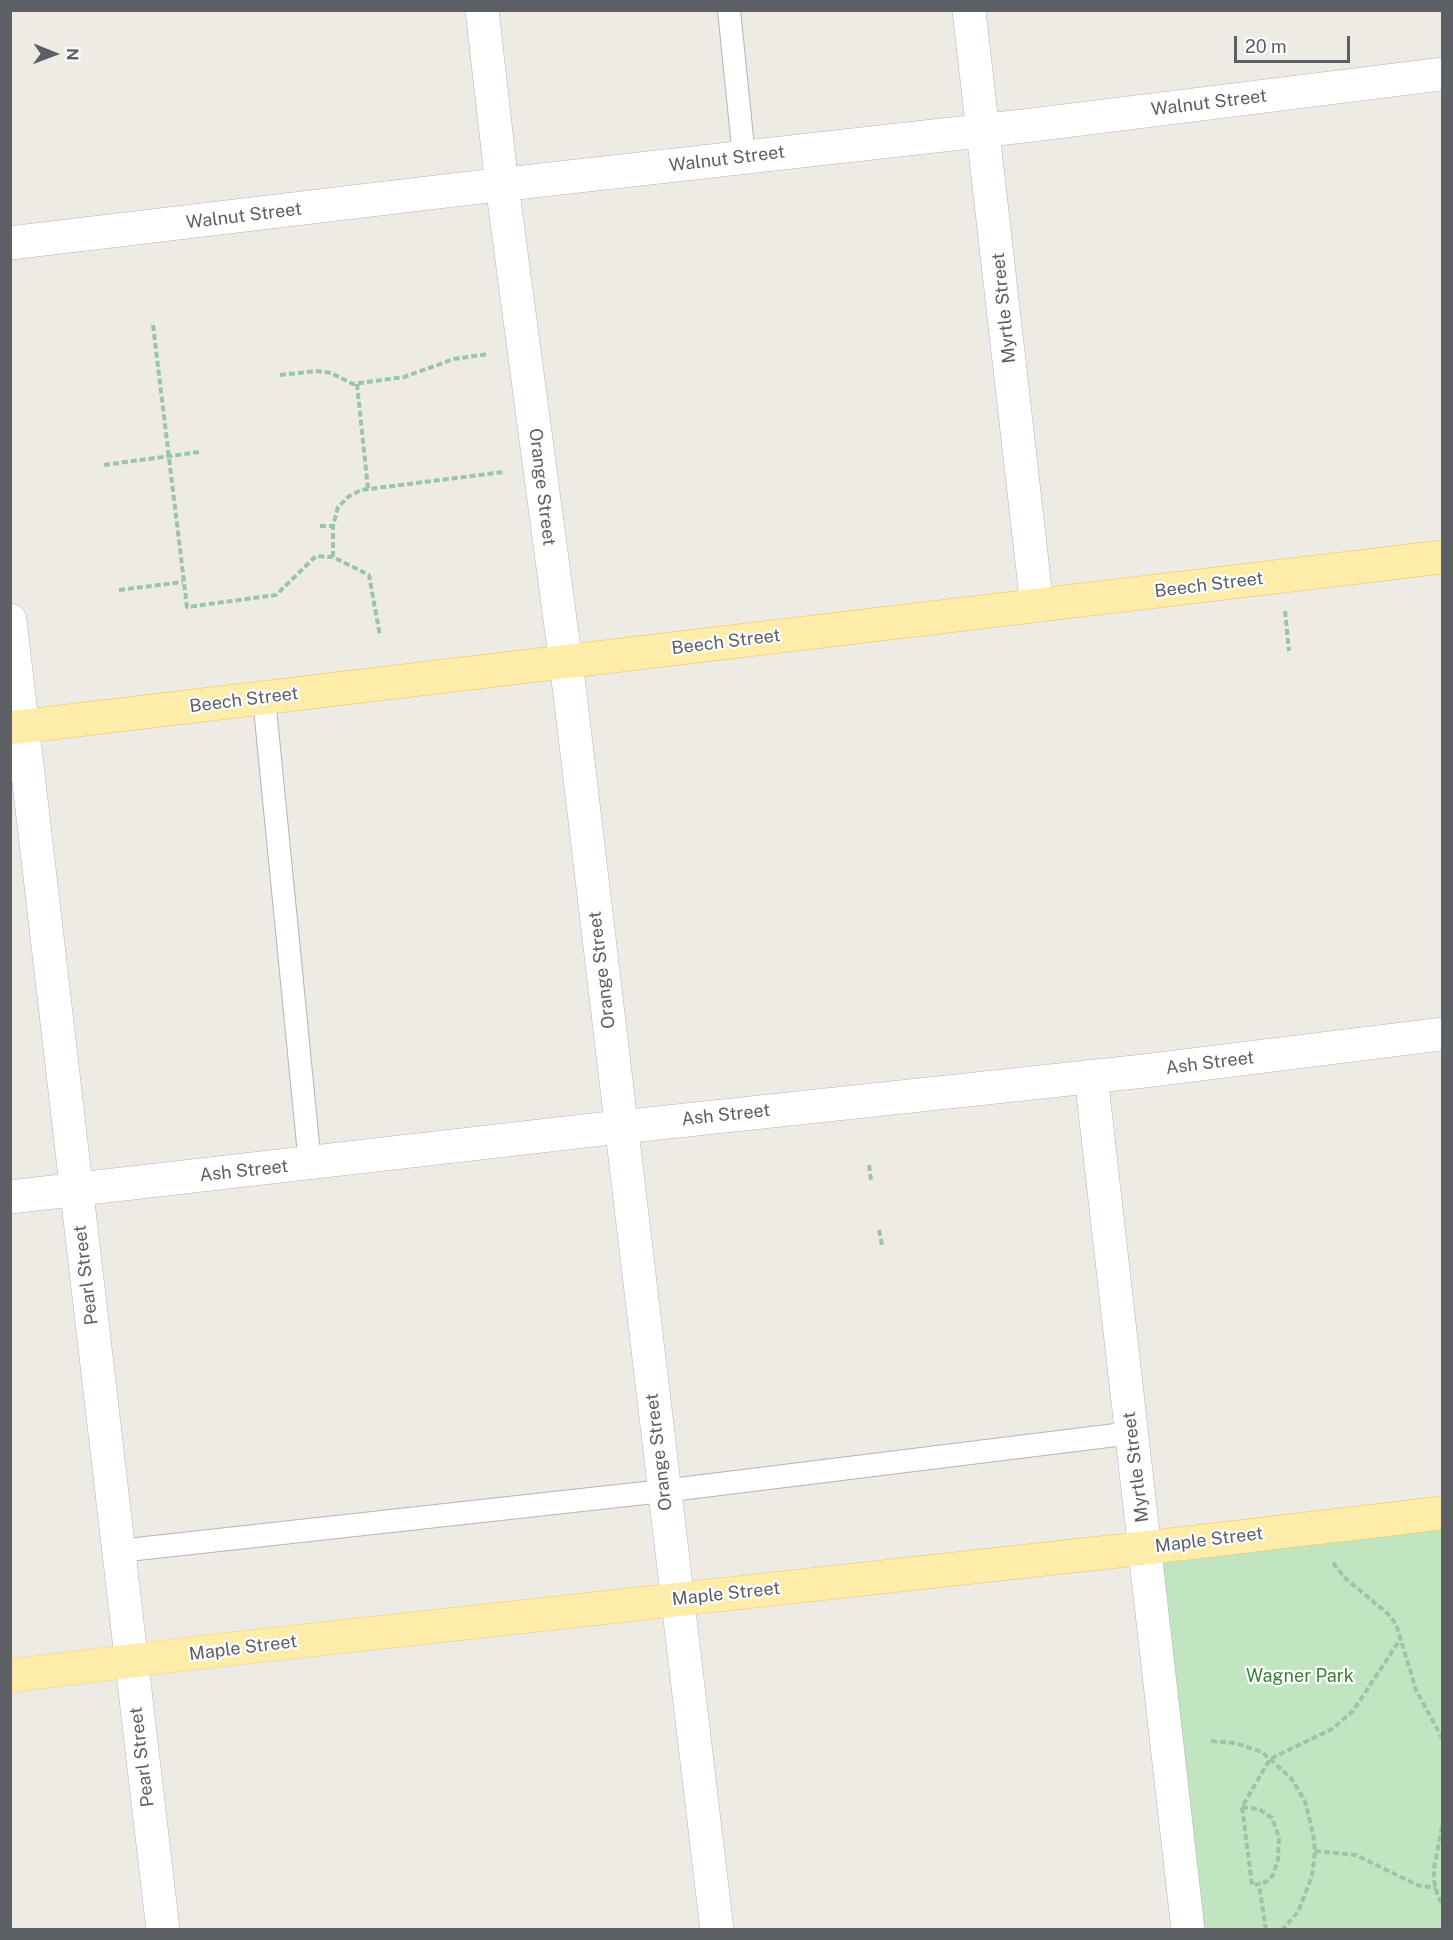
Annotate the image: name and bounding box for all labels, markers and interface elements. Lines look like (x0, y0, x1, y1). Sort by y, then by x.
north arrow (24, 24, 84, 84)
scale bar (1237, 24, 1352, 62)
text: 20 m (1245, 36, 1287, 57)
text: N (63, 48, 82, 61)
street label: Walnut Street (1150, 85, 1268, 121)
street label: Walnut Street (668, 141, 786, 177)
street label: Walnut Street (185, 198, 303, 234)
street label: Myrtle Street (987, 251, 1021, 365)
street label: Orange Street (524, 427, 560, 547)
street label: Beech Street (1153, 568, 1265, 602)
street label: Beech Street (670, 625, 782, 659)
street label: Beech Street (188, 683, 300, 717)
street label: Orange Street (584, 910, 620, 1030)
street label: Ash Street (1165, 1047, 1255, 1079)
street label: Ash Street (681, 1100, 771, 1130)
street label: Ash Street (199, 1156, 289, 1186)
street label: Pearl Street (69, 1224, 103, 1326)
street label: Orange Street (641, 1392, 677, 1512)
street label: Myrtle Street (1118, 1410, 1154, 1524)
street label: Maple Street (1154, 1523, 1264, 1557)
street label: Maple Street (671, 1578, 781, 1610)
street label: Maple Street (188, 1631, 298, 1665)
park label: Wagner Park (1246, 1665, 1354, 1687)
street label: Pearl Street (125, 1706, 159, 1808)

